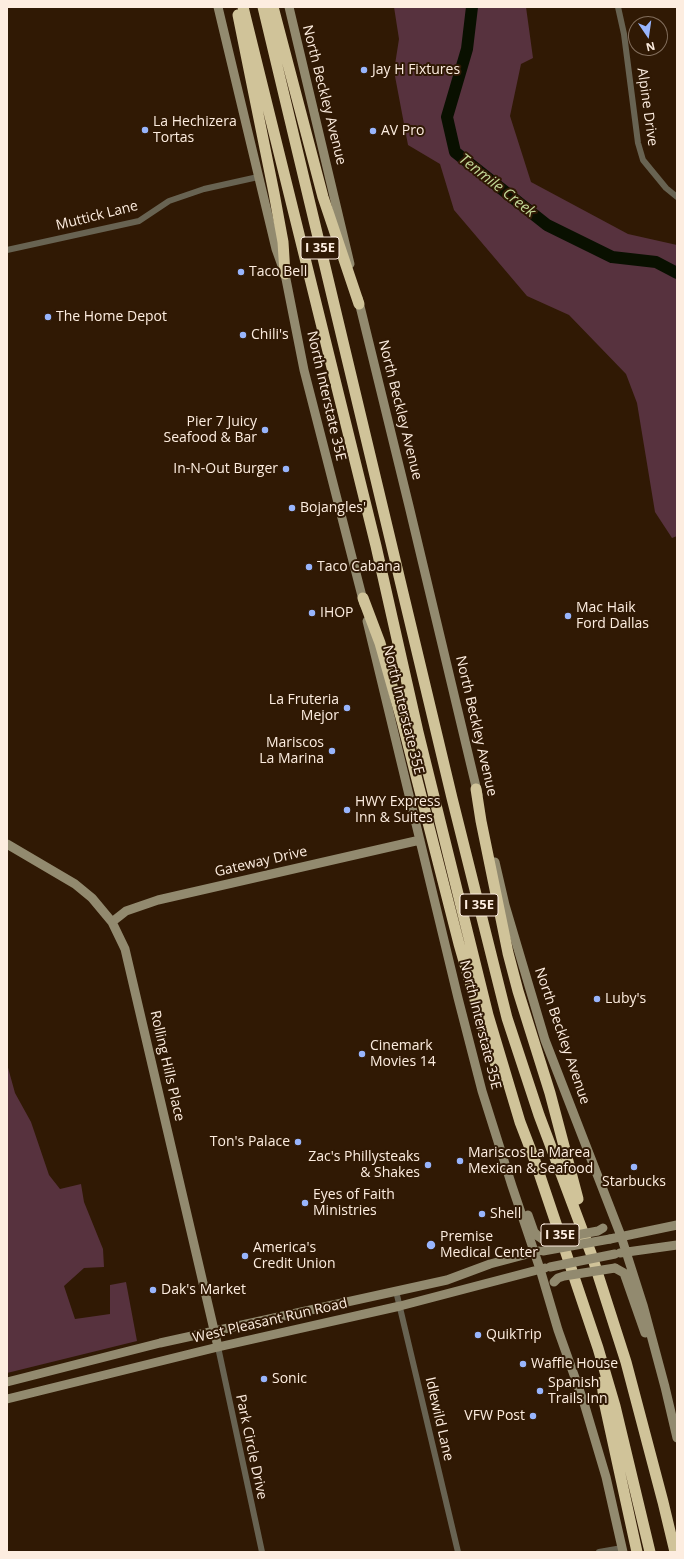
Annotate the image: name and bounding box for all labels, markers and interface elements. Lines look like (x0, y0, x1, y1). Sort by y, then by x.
north arrow (628, 16, 668, 56)
street label: North Beckley Avenue (298, 23, 350, 167)
text: N (645, 39, 657, 56)
place label: Jay H Fixtures (372, 62, 460, 78)
marker: Jay H Fixtures (359, 65, 369, 75)
street label: Alpine Drive (633, 67, 661, 147)
place label: La Hechizera Tortas (153, 114, 237, 146)
place label: AV Pro (381, 123, 424, 139)
marker: La Hechizera Tortas (140, 125, 150, 135)
marker: AV Pro (368, 126, 378, 136)
water label: Tenmile Creek (455, 150, 539, 222)
street label: Muttick Lane (54, 198, 140, 234)
road number: I 35E (301, 237, 339, 259)
place label: Taco Bell (249, 264, 307, 280)
marker: Taco Bell (236, 267, 246, 277)
place label: The Home Depot (56, 309, 167, 325)
marker: The Home Depot (43, 312, 53, 322)
place label: Chili's (251, 327, 289, 343)
street label: North Interstate 35E (303, 329, 349, 463)
marker: Chili's (238, 330, 248, 340)
street label: North Beckley Avenue (374, 338, 426, 482)
place label: Pier 7 Juicy Seafood & Bar (164, 414, 257, 446)
marker: Pier 7 Juicy Seafood & Bar (260, 425, 270, 435)
place label: In-N-Out Burger (173, 461, 278, 477)
marker: In-N-Out Burger (281, 464, 291, 474)
place label: Bojangles' (300, 500, 366, 516)
marker: Bojangles' (287, 503, 297, 513)
place label: Taco Cabana (317, 559, 401, 575)
marker: Taco Cabana (304, 562, 314, 572)
place label: Mac Haik Ford Dallas (576, 600, 649, 632)
place label: IHOP (320, 605, 354, 621)
marker: IHOP (307, 608, 317, 618)
marker: Mac Haik Ford Dallas (563, 611, 573, 621)
street label: North Interstate 35E (379, 644, 427, 776)
street label: North Beckley Avenue (452, 654, 500, 798)
place label: La Fruteria Mejor (269, 692, 339, 724)
marker: La Fruteria Mejor (342, 703, 352, 713)
place label: Mariscos La Marina (259, 735, 324, 768)
marker: Mariscos La Marina (327, 746, 337, 756)
place label: HWY Express Inn & Suites (355, 794, 440, 826)
marker: HWY Express Inn & Suites (342, 805, 352, 815)
street label: Gateway Drive (213, 843, 309, 881)
road number: I 35E (460, 894, 498, 916)
street label: North Interstate 35E (456, 959, 504, 1091)
street label: North Beckley Avenue (531, 965, 593, 1107)
place label: Luby's (605, 991, 646, 1007)
marker: Luby's (592, 994, 602, 1004)
street label: Rolling Hills Place (146, 1009, 188, 1123)
place label: Cinemark Movies 14 (370, 1038, 436, 1070)
marker: Cinemark Movies 14 (357, 1049, 367, 1059)
place label: Ton's Palace (210, 1134, 290, 1150)
marker: Ton's Palace (293, 1137, 303, 1147)
place label: Mariscos La Marea Mexican & Seafood (468, 1145, 593, 1178)
place label: Zac's Phillysteaks & Shakes (308, 1149, 420, 1182)
marker: Mariscos La Marea Mexican & Seafood (455, 1156, 465, 1166)
marker: Zac's Phillysteaks & Shakes (423, 1160, 433, 1170)
marker: Starbucks (629, 1162, 639, 1172)
place label: Starbucks (602, 1174, 666, 1190)
place label: Eyes of Faith Ministries (313, 1187, 395, 1220)
marker: Eyes of Faith Ministries (300, 1198, 310, 1208)
place label: Shell (490, 1206, 521, 1222)
marker: Shell (477, 1209, 487, 1219)
road number: I 35E (541, 1224, 579, 1246)
place label: Premise Medical Center (440, 1229, 538, 1262)
marker: Premise Medical Center (425, 1239, 437, 1251)
place label: America's Credit Union (253, 1240, 335, 1272)
marker: America's Credit Union (240, 1251, 250, 1261)
place label: Dak's Market (161, 1282, 246, 1298)
marker: Dak's Market (148, 1285, 158, 1295)
street label: West Pleasant Run Road (191, 1295, 349, 1347)
place label: QuikTrip (486, 1327, 542, 1343)
marker: QuikTrip (473, 1330, 483, 1340)
place label: Waffle House (531, 1356, 618, 1372)
marker: Waffle House (518, 1359, 528, 1369)
place label: Sonic (272, 1371, 307, 1387)
marker: Sonic (259, 1374, 269, 1384)
street label: Idlewild Lane (421, 1375, 457, 1463)
place label: Spanish Trails Inn (548, 1375, 608, 1408)
marker: Spanish Trails Inn (535, 1386, 545, 1396)
street label: Park Circle Drive (232, 1393, 270, 1501)
place label: VFW Post (464, 1408, 525, 1424)
marker: VFW Post (528, 1411, 538, 1421)

